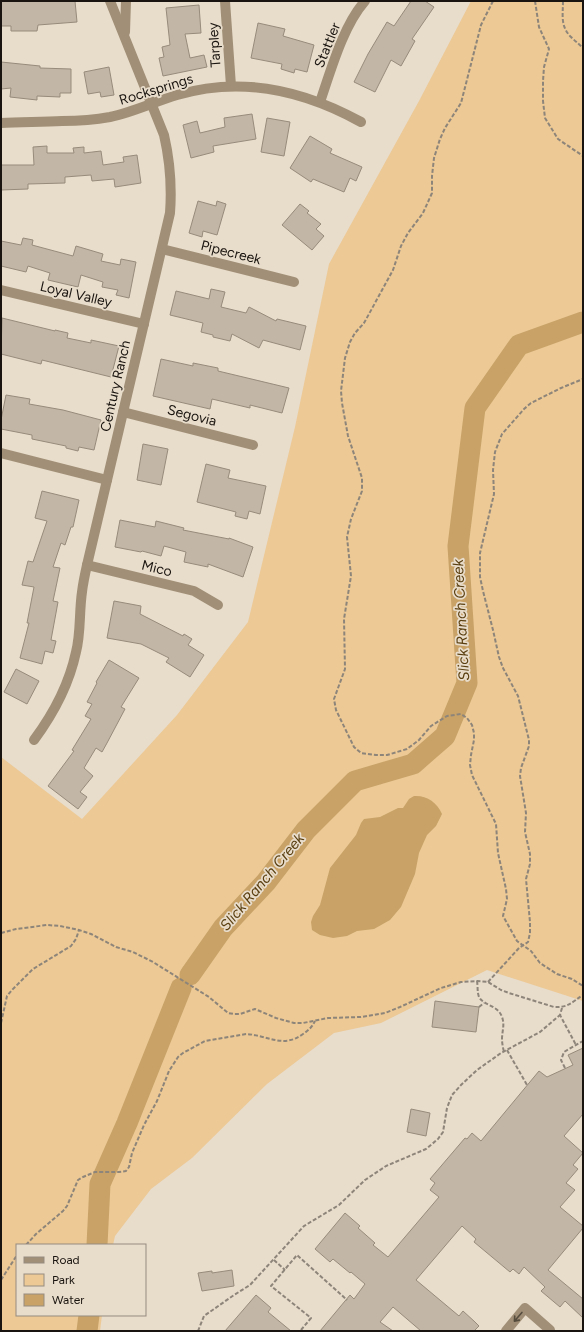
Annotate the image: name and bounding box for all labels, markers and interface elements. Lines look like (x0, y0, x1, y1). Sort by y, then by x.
street label: Stattler (311, 20, 344, 70)
street label: Tarpley (204, 21, 225, 68)
street label: Rocksprings (117, 70, 195, 109)
street label: Pipecreek (199, 237, 263, 268)
street label: Loyal Valley (38, 278, 114, 311)
street label: Century Ranch (97, 339, 134, 433)
street label: Segovia (166, 401, 218, 430)
street label: Mico (140, 557, 174, 580)
water label: Slick Ranch Creek (449, 558, 473, 681)
water label: Slick Ranch Creek (216, 829, 308, 934)
legend (16, 1244, 146, 1316)
text: Road (52, 1253, 80, 1267)
text: Park (52, 1273, 75, 1287)
text: Water (52, 1293, 84, 1307)
one-way arrow (513, 1312, 522, 1323)

